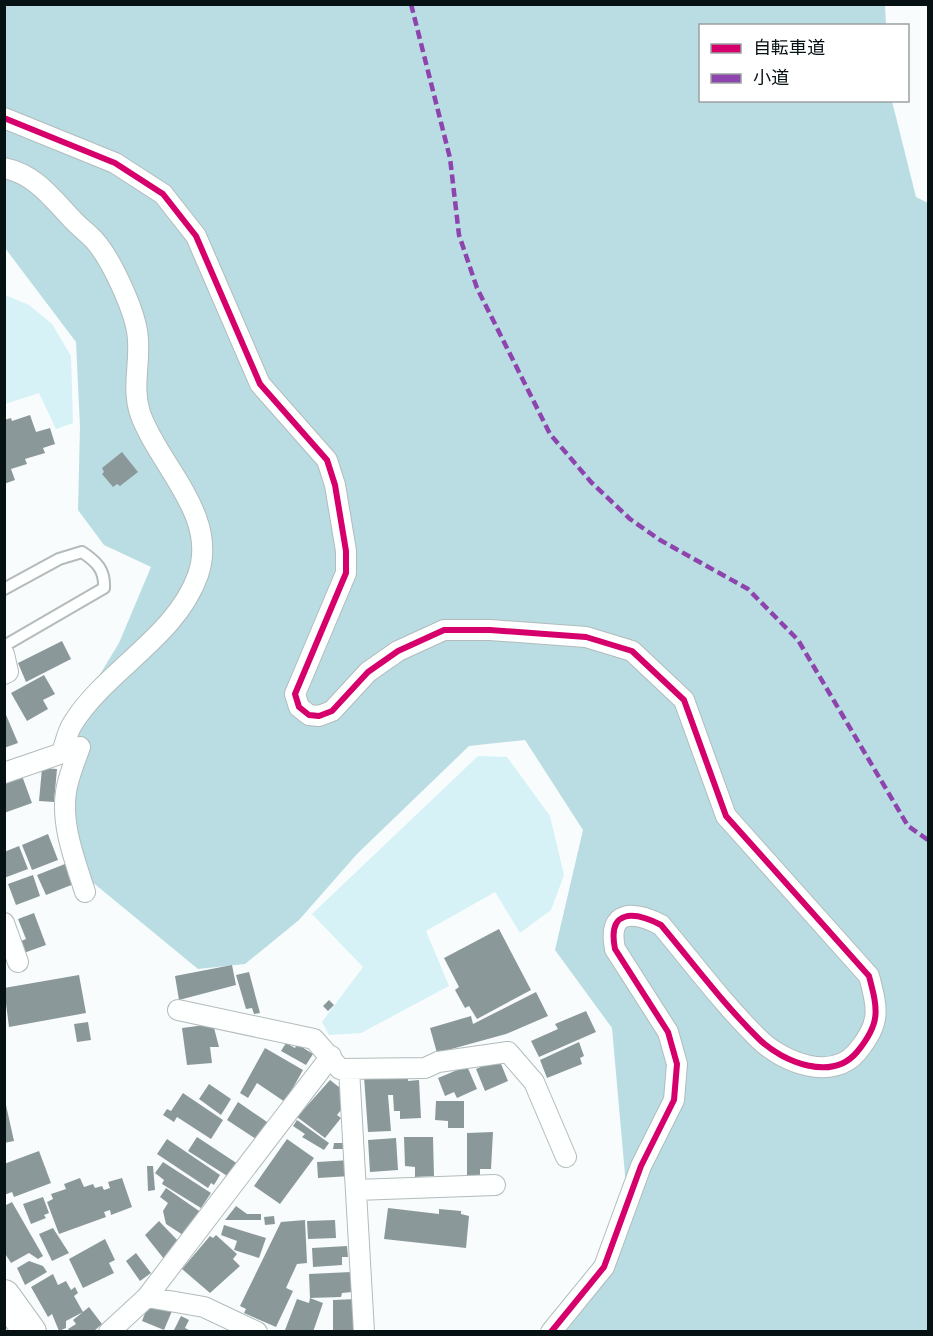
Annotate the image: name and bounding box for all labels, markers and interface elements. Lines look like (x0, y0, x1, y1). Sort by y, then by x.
legend (699, 24, 909, 102)
text: 自転車道 (753, 37, 825, 59)
text: 小道 (753, 67, 789, 89)

